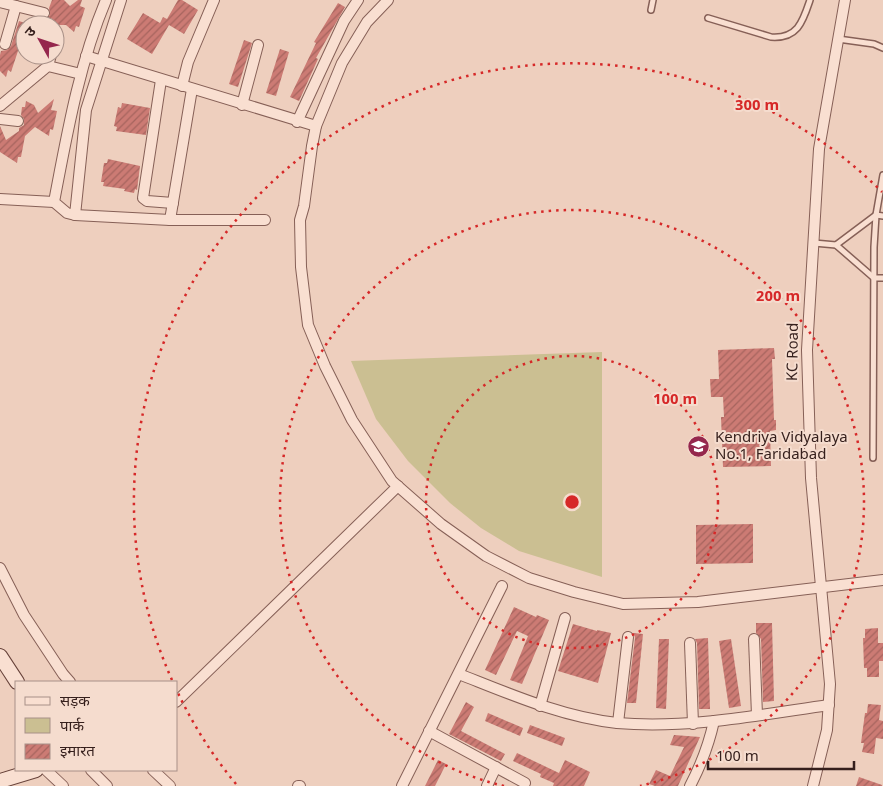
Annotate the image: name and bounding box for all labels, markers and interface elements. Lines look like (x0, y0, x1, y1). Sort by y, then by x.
north arrow (15, 15, 65, 65)
text: उ (21, 23, 42, 42)
text: 300 m (735, 97, 779, 116)
text: 200 m (756, 288, 800, 307)
street label: KC Road (784, 323, 804, 381)
text: 100 m (653, 391, 697, 410)
place label: Kendriya Vidyalaya No.1, Faridabad (715, 429, 848, 465)
school or university icon: Kendriya Vidyalaya No.1, Faridabad (687, 435, 711, 459)
centre of rings (563, 493, 581, 511)
legend (15, 681, 178, 771)
text: सड़क (60, 693, 90, 712)
text: पार्क (60, 717, 84, 737)
scale bar (708, 738, 854, 770)
text: इमारत (60, 743, 95, 762)
text: 100 m (716, 748, 759, 767)

